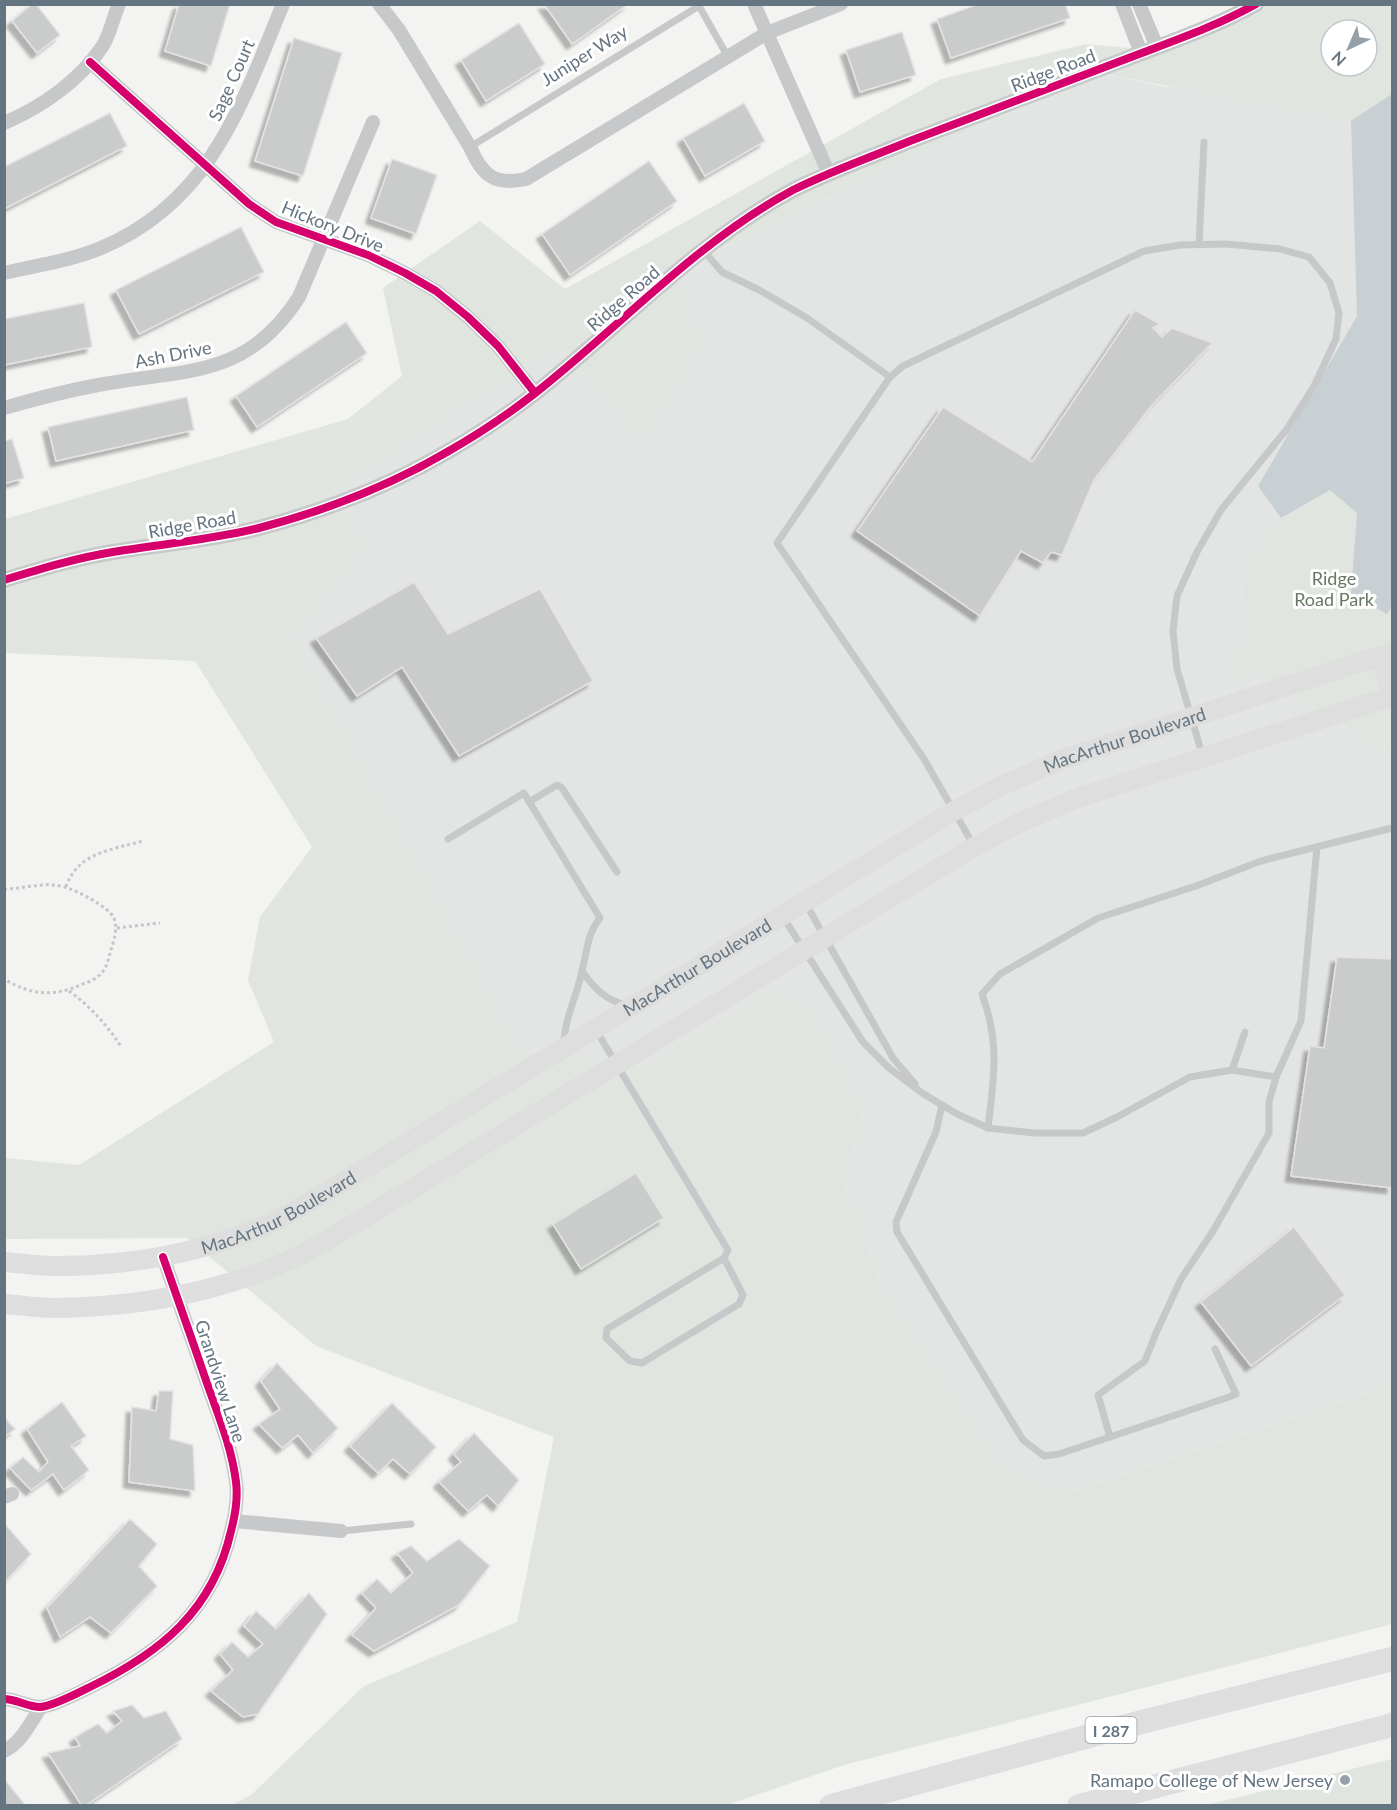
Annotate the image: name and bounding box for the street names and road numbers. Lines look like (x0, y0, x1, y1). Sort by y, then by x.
street label: Juniper Way (537, 19, 632, 90)
street label: Sage Court (203, 35, 259, 124)
street label: Ridge Road (1008, 44, 1098, 96)
street label: Hickory Drive (279, 196, 387, 256)
street label: Ridge Road (582, 261, 664, 335)
street label: Ash Drive (133, 336, 213, 372)
street label: Ridge Road (146, 505, 238, 543)
street label: MacArthur Boulevard (1040, 702, 1208, 777)
street label: MacArthur Boulevard (619, 914, 775, 1020)
street label: MacArthur Boulevard (198, 1166, 360, 1258)
street label: Grandview Lane (191, 1317, 251, 1445)
road number: I 287 (1086, 1717, 1136, 1743)

